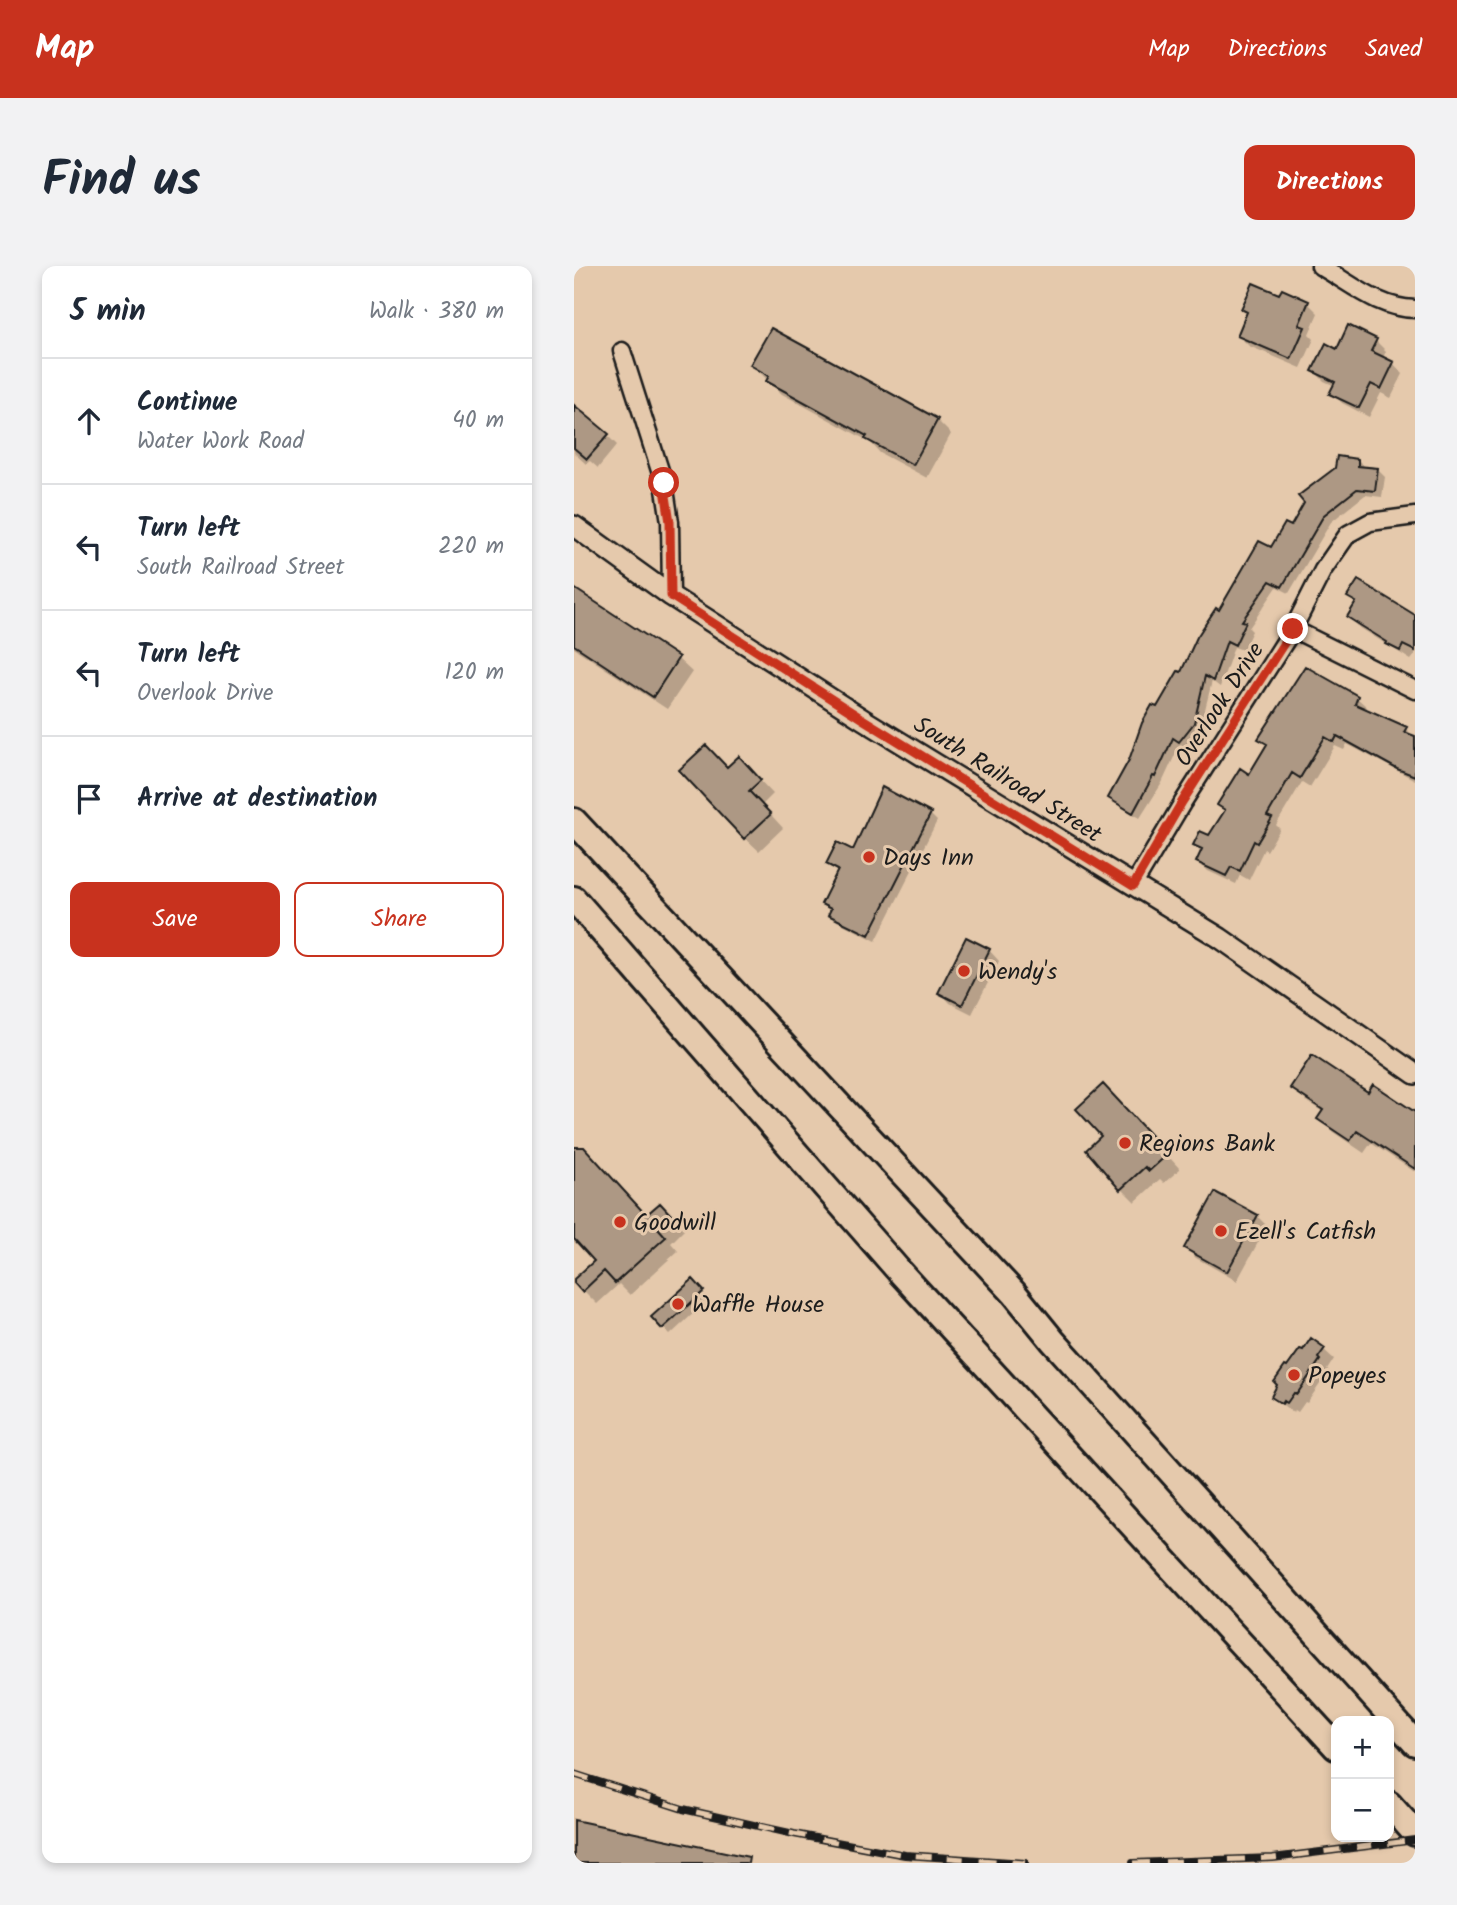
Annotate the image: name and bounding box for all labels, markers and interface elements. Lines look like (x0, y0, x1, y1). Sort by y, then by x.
text: Map (35, 23, 95, 76)
text: Map (1148, 30, 1190, 69)
text: Directions (1228, 30, 1327, 69)
text: Saved (1365, 30, 1422, 69)
text: Find us (42, 143, 200, 221)
button: Directions (1244, 145, 1415, 220)
text: 5 min (70, 288, 146, 336)
text: Walk · 380 m (369, 294, 504, 330)
text: Continue (137, 382, 238, 424)
icon: ahead (70, 402, 108, 440)
text: 40 m (452, 403, 504, 439)
text: Water Work Road (137, 424, 304, 460)
route start (648, 467, 679, 498)
text: Turn left (137, 508, 240, 550)
icon: left (70, 528, 108, 566)
text: 220 m (438, 529, 504, 565)
text: South Railroad Street (137, 550, 344, 586)
route end (1277, 613, 1308, 644)
text: Turn left (137, 634, 240, 676)
street label: Overlook Drive (1165, 634, 1275, 775)
icon: left (70, 654, 108, 692)
text: 120 m (444, 655, 504, 691)
text: Overlook Drive (137, 676, 273, 712)
street label: South Railroad Street (905, 706, 1110, 855)
text: Arrive at destination (137, 778, 377, 820)
icon: arrive (70, 780, 108, 818)
place label: Days Inn (883, 839, 974, 878)
marker: Days Inn (861, 849, 877, 865)
button: Save (70, 882, 280, 957)
button: Share (294, 882, 504, 957)
place label: Wendy's (978, 953, 1057, 992)
marker: Wendy's (956, 963, 972, 979)
place label: Regions Bank (1139, 1125, 1276, 1164)
marker: Regions Bank (1117, 1135, 1133, 1151)
place label: Goodwill (634, 1204, 716, 1243)
place label: Ezell's Catfish (1235, 1213, 1376, 1252)
marker: Goodwill (612, 1214, 628, 1230)
marker: Ezell's Catfish (1213, 1223, 1229, 1239)
place label: Waffle House (692, 1286, 824, 1325)
marker: Waffle House (670, 1296, 686, 1312)
place label: Popeyes (1308, 1357, 1386, 1396)
marker: Popeyes (1286, 1367, 1302, 1383)
map controls (1331, 1716, 1394, 1842)
button: + (1331, 1716, 1394, 1779)
button: − (1331, 1779, 1394, 1842)

